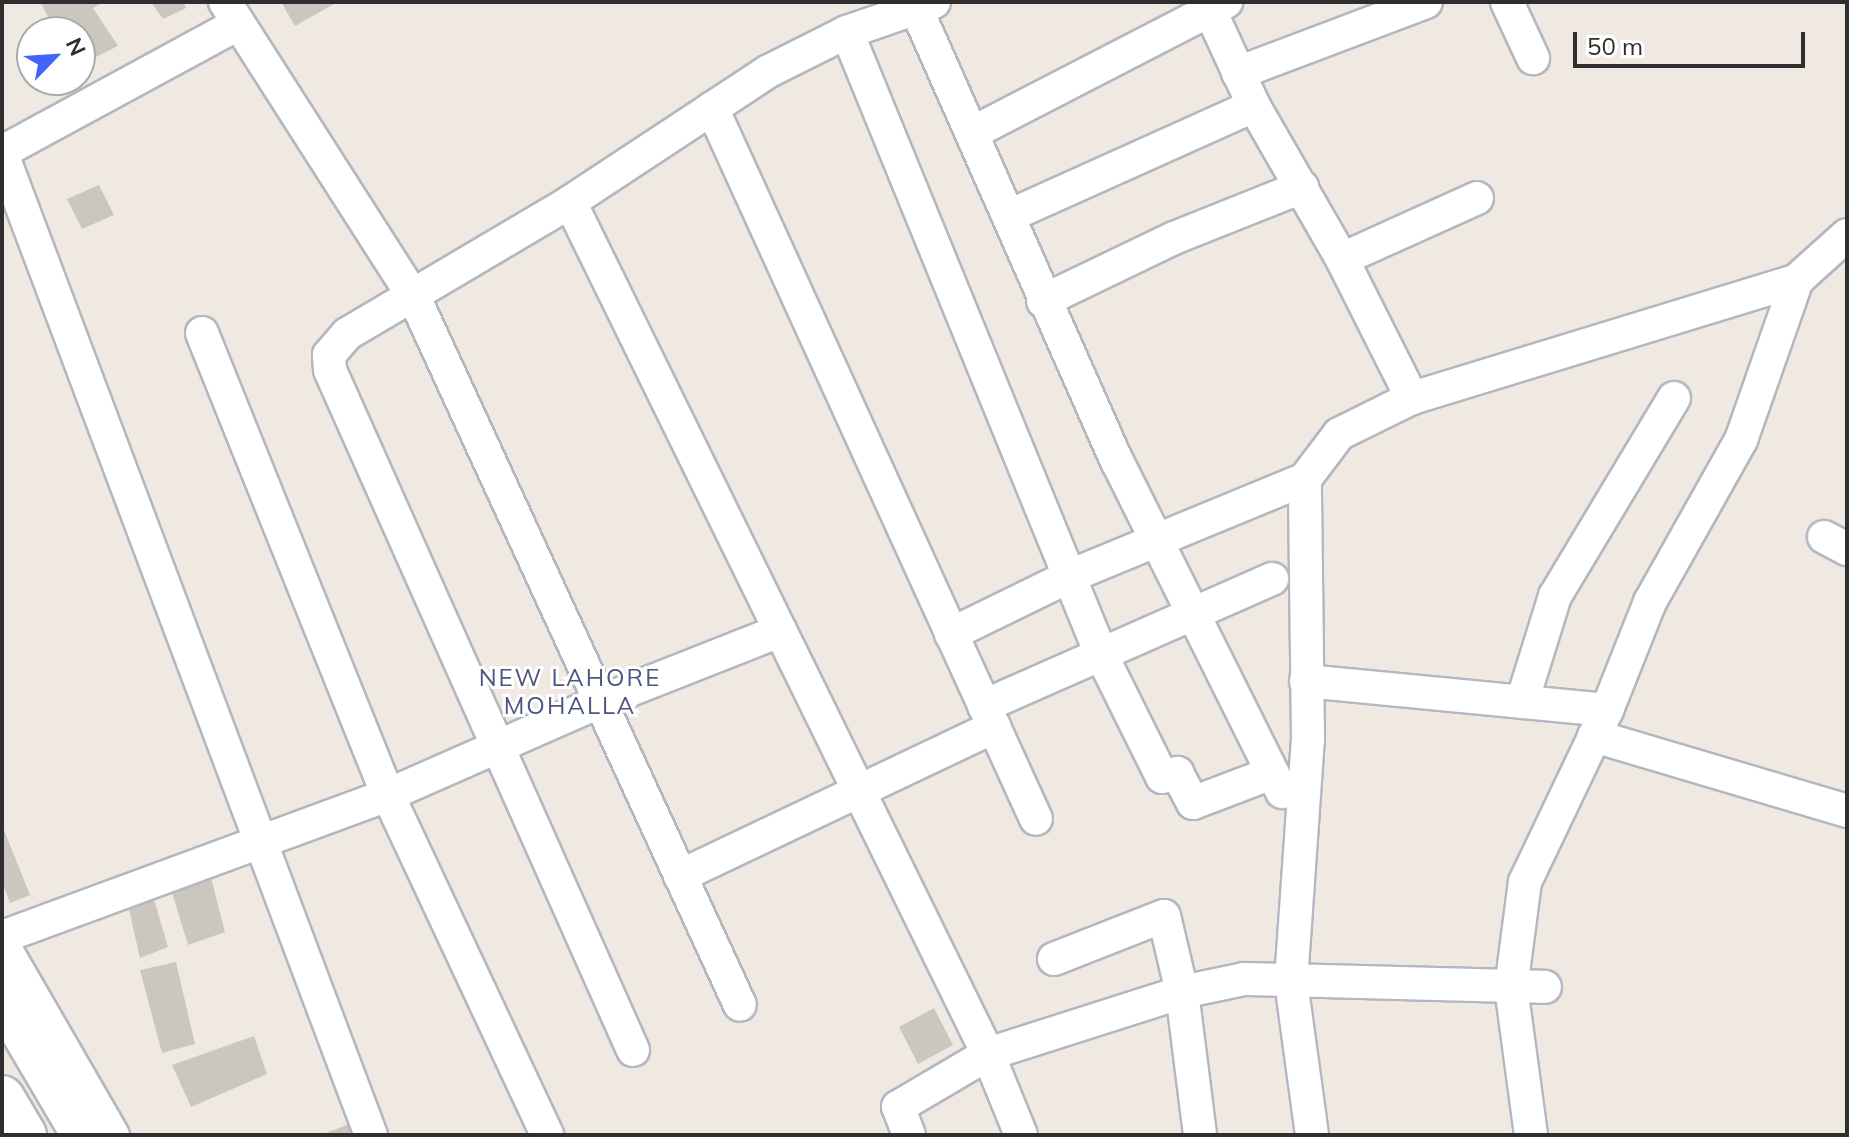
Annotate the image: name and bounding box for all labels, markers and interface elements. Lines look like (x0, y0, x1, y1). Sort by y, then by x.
north arrow (16, 16, 96, 96)
scale bar (1577, 16, 1809, 66)
text: 50 m (1587, 31, 1643, 61)
text: N (60, 33, 92, 60)
district label: NEW LAHORE MOHALLA (479, 664, 661, 720)

